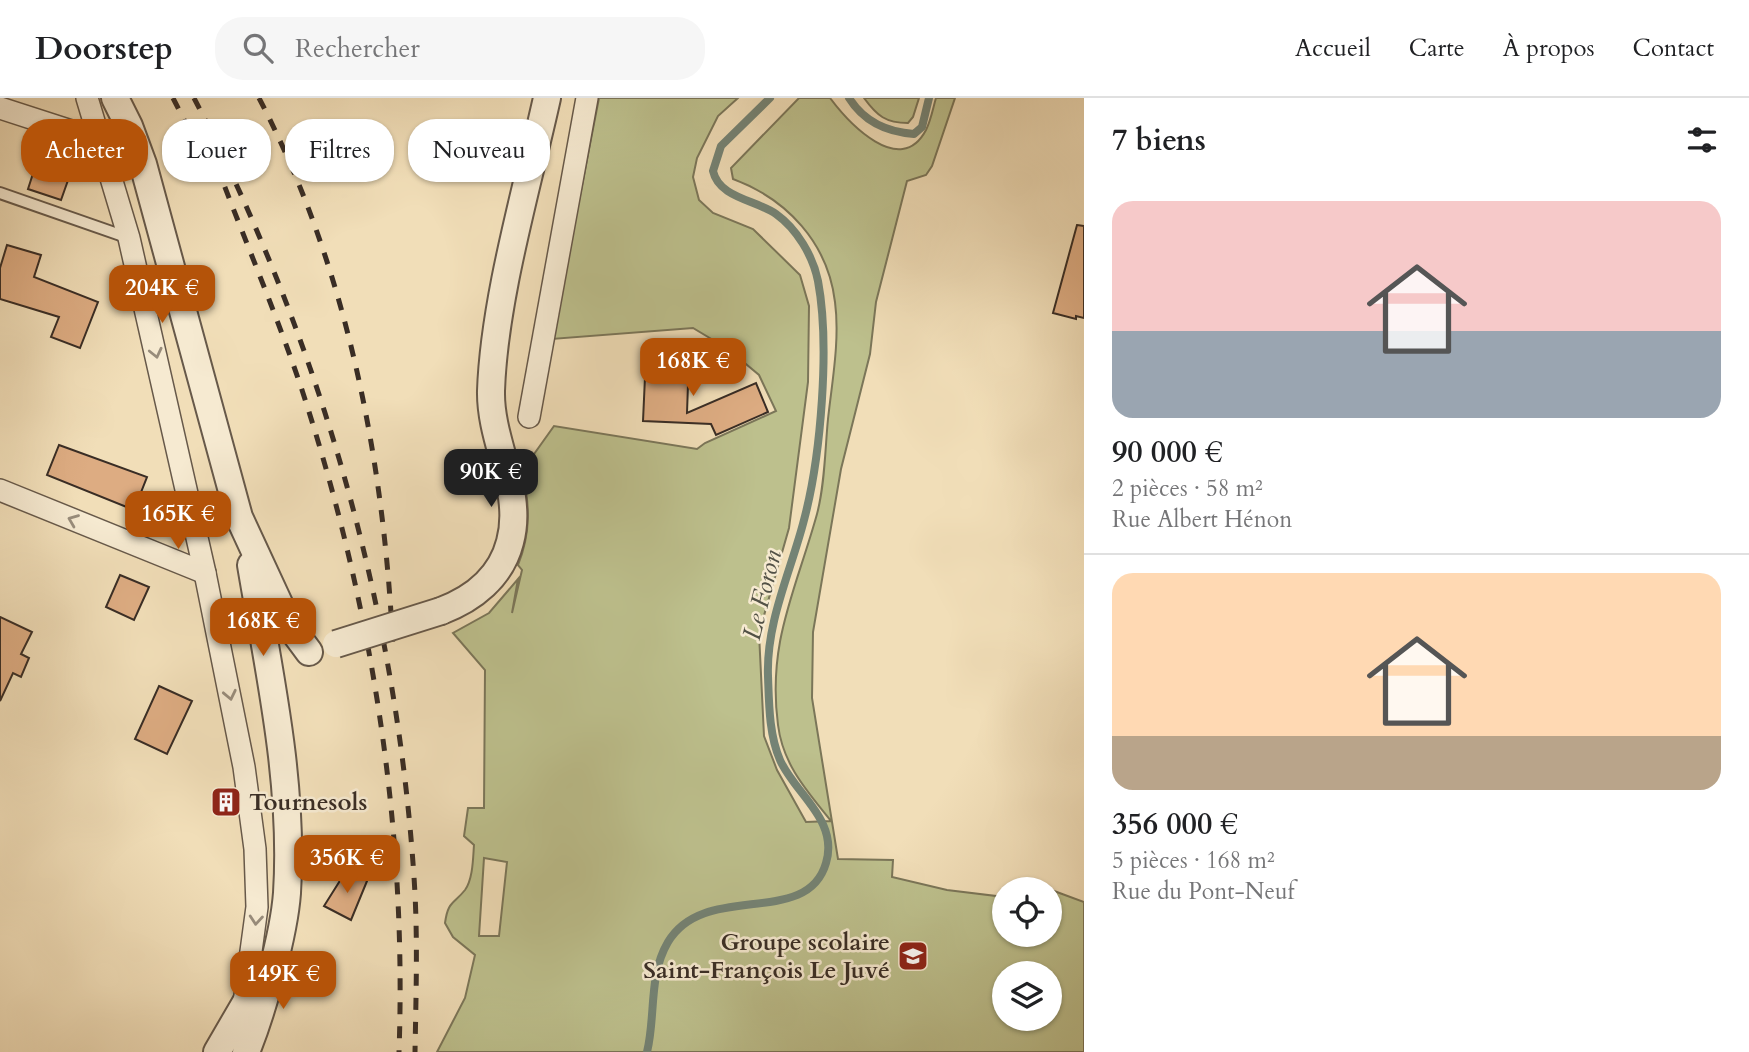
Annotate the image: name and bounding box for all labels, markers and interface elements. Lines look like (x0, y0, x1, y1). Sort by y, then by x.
search box (215, 17, 705, 80)
text: Doorstep (35, 26, 173, 71)
icon: search (239, 29, 277, 67)
text: Rechercher (295, 31, 420, 66)
text: Accueil (1295, 32, 1371, 65)
text: Carte (1409, 32, 1465, 65)
text: À propos (1503, 32, 1595, 65)
text: Contact (1633, 32, 1714, 65)
chip: Acheter (21, 119, 148, 182)
chip: Louer (162, 119, 271, 182)
chip: Filtres (285, 119, 394, 182)
chip: Nouveau (408, 119, 550, 182)
text: 7 biens (1112, 120, 1206, 161)
icon: filters (1683, 121, 1721, 159)
icon: home (1354, 246, 1480, 372)
pin: 204K € (105, 266, 219, 325)
text: 204K € (125, 272, 199, 303)
pin: 168K € (636, 338, 750, 398)
text: 168K € (656, 345, 730, 376)
one-way arrow (147, 347, 162, 359)
text: 90 000 € (1112, 432, 1223, 473)
pin: 90K € (442, 450, 540, 509)
text: 90K € (460, 456, 522, 487)
text: 2 pièces · 58 m² (1112, 473, 1263, 504)
pin: 165K € (121, 491, 235, 551)
text: 165K € (141, 498, 215, 529)
text: Rue Albert Hénon (1112, 504, 1292, 535)
one-way arrow (68, 514, 80, 528)
water label: Le Foron (734, 546, 790, 644)
pin: 168K € (206, 598, 320, 658)
text: 168K € (226, 605, 300, 636)
icon: home (1354, 618, 1480, 744)
one-way arrow (221, 689, 236, 701)
building icon: Tournesols (209, 785, 243, 819)
place label: Tournesols (249, 786, 367, 819)
text: 356 000 € (1112, 804, 1238, 845)
pin: 356K € (290, 836, 404, 895)
text: 356K € (310, 842, 384, 873)
text: 5 pièces · 168 m² (1112, 845, 1275, 876)
text: Rue du Pont-Neuf (1112, 876, 1295, 907)
map controls (992, 877, 1062, 1031)
button: locate (992, 877, 1062, 947)
one-way arrow (249, 915, 264, 926)
place label: Groupe scolaire Saint-François Le Juvé (643, 926, 890, 987)
school or university icon: Groupe scolaire Saint-François Le Juvé (896, 939, 930, 973)
pin: 149K € (226, 951, 340, 1011)
text: 149K € (246, 958, 320, 989)
button: layers (992, 961, 1062, 1031)

